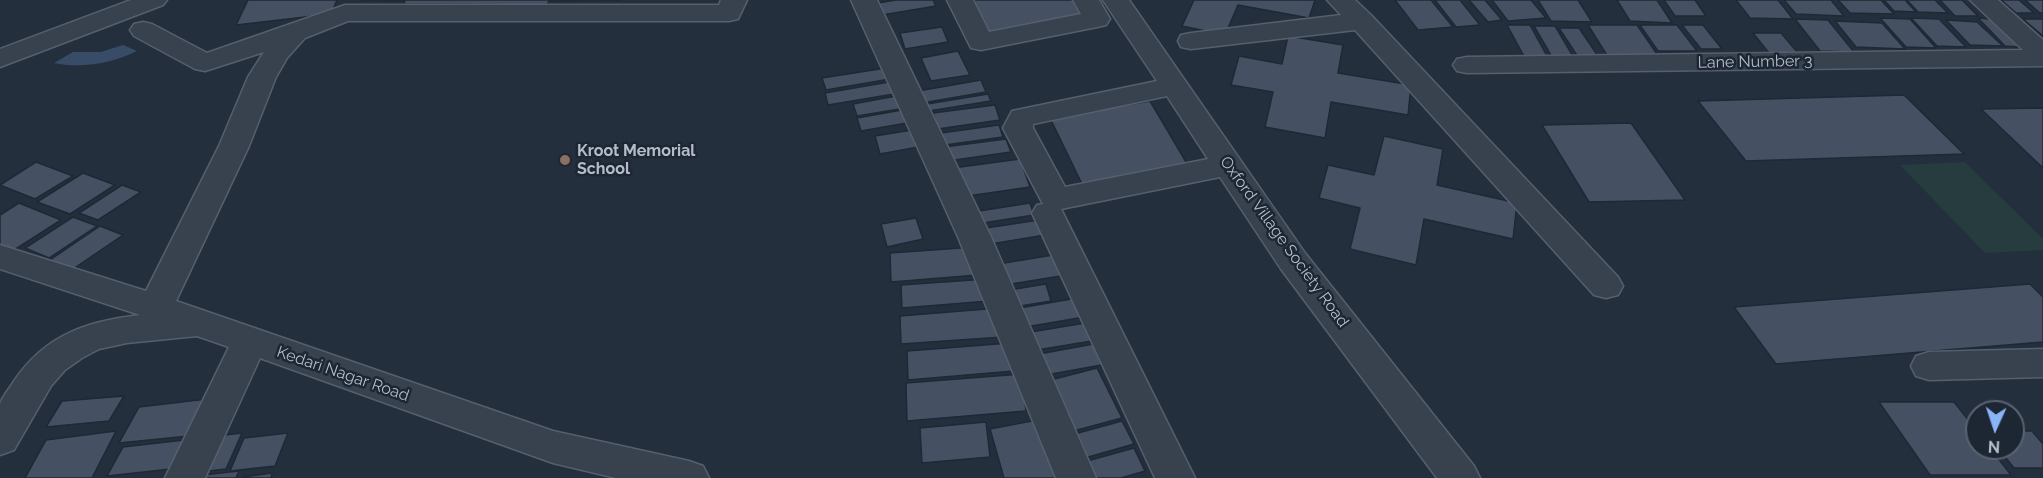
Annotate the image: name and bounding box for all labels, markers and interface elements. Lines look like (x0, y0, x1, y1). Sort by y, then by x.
street label: Lane Number 3 (1697, 51, 1813, 73)
place label: Kroot Memorial School (577, 141, 695, 179)
marker: Kroot Memorial School (558, 153, 572, 167)
street label: Oxford Village Society Road (1216, 153, 1352, 331)
street label: Kedari Nagar Road (274, 342, 412, 406)
north arrow (1965, 400, 2025, 460)
text: N (1988, 437, 2001, 456)

